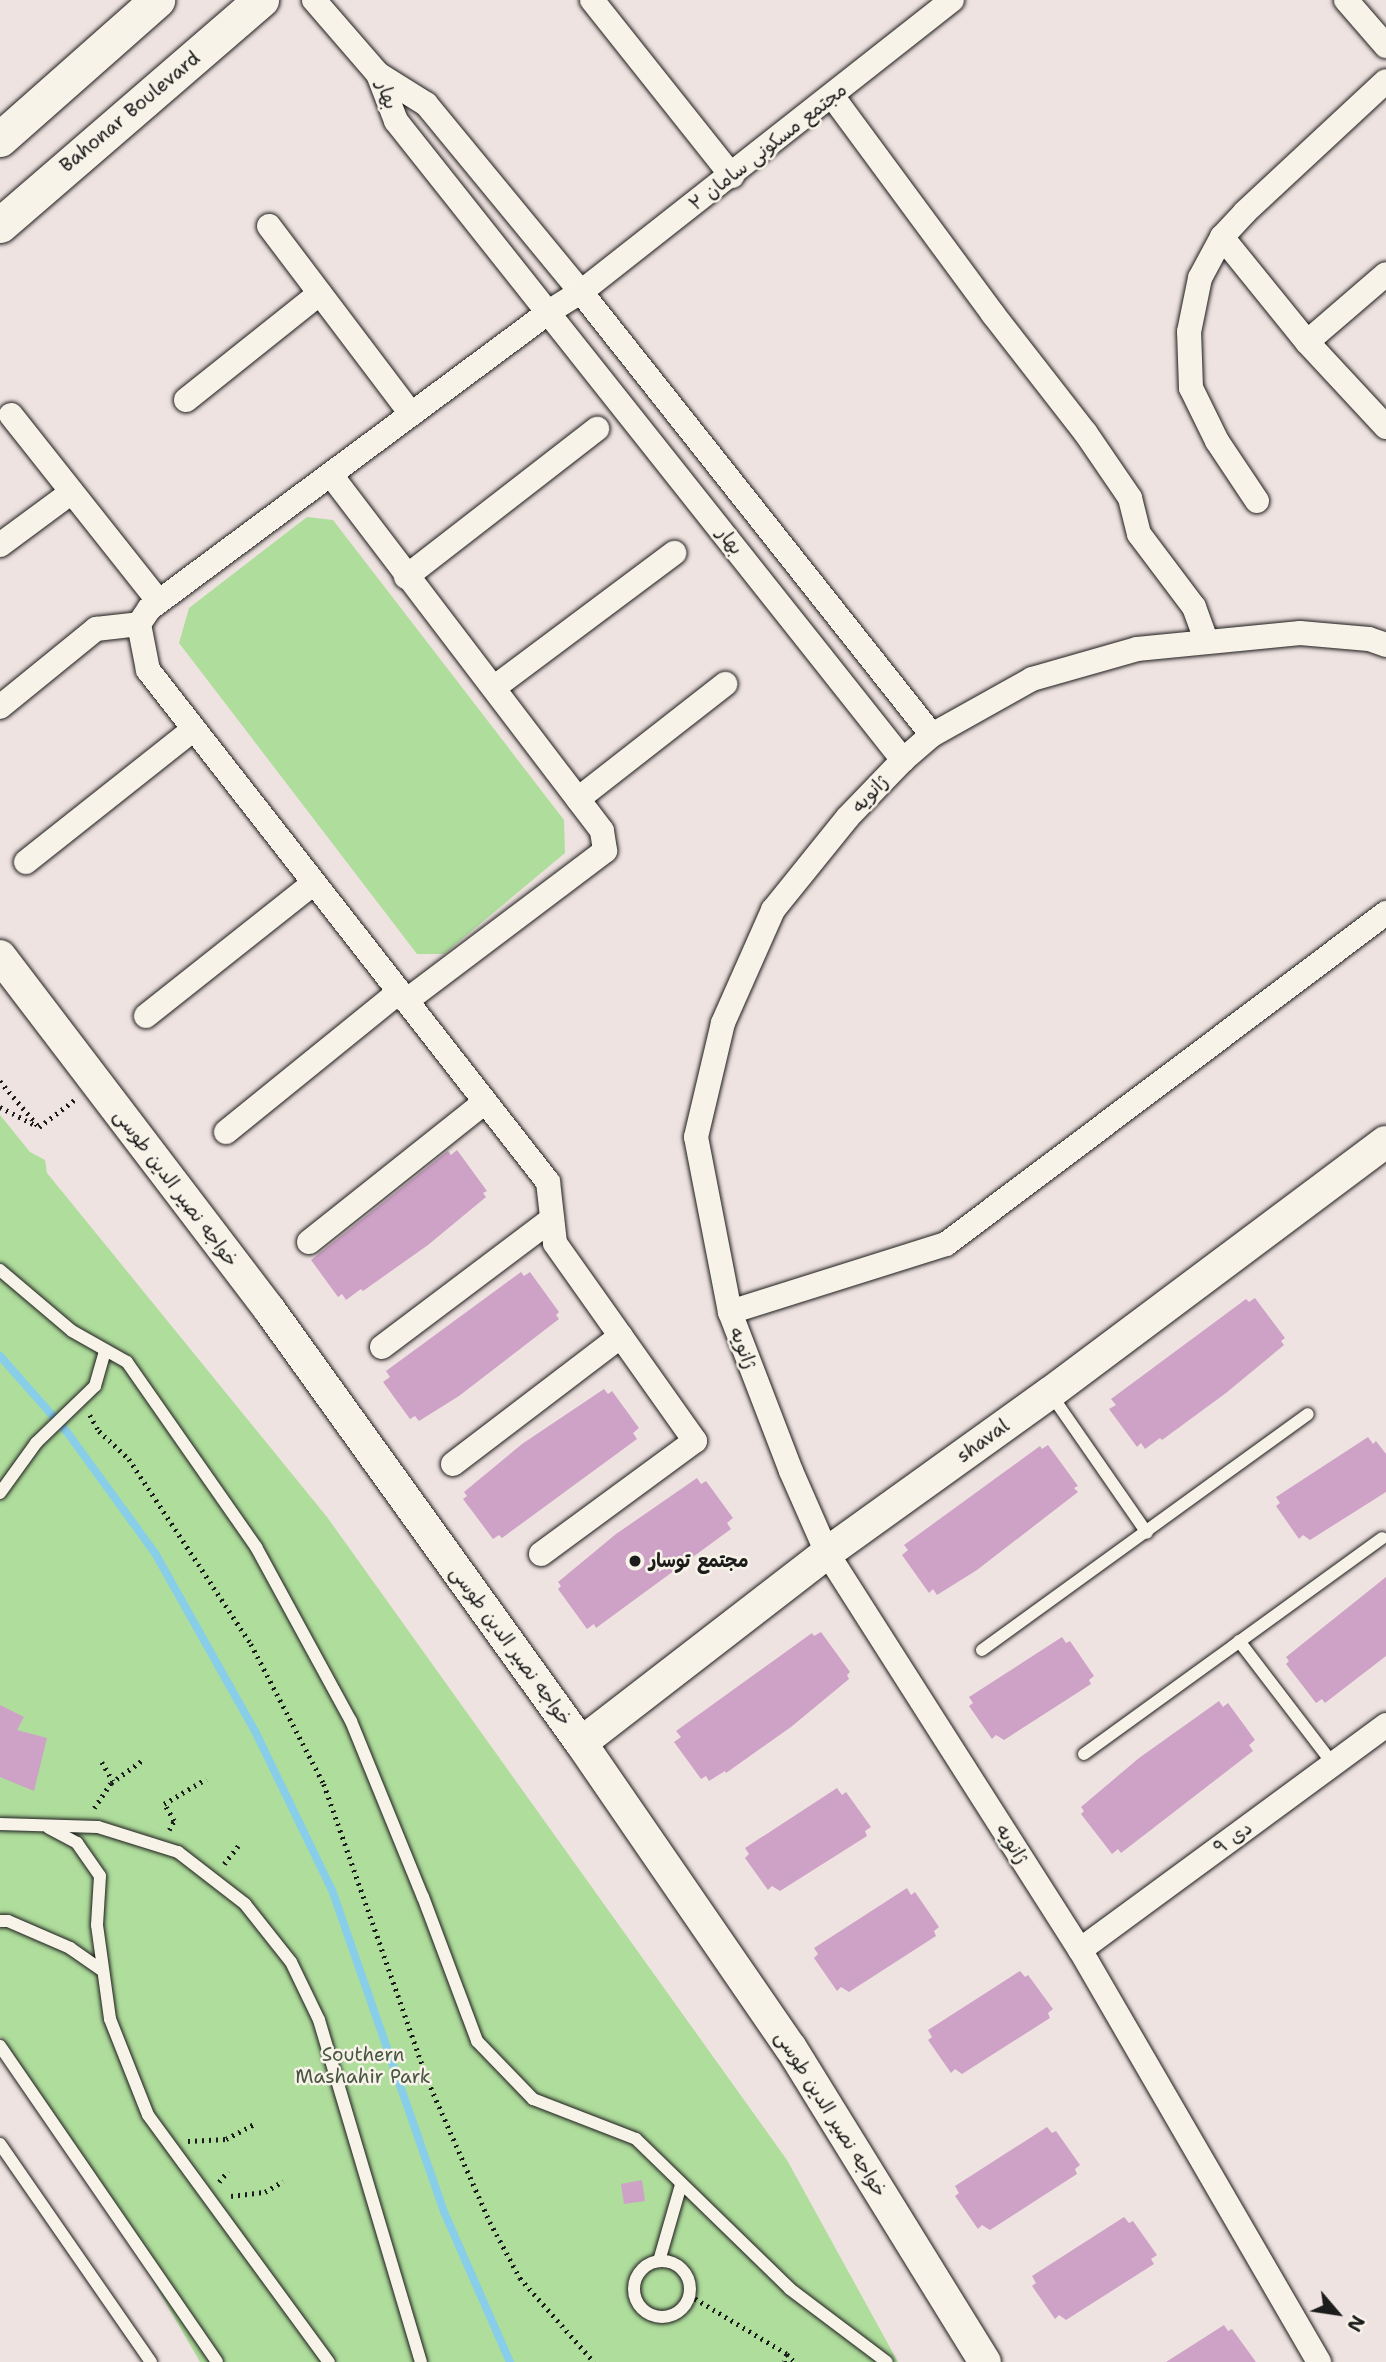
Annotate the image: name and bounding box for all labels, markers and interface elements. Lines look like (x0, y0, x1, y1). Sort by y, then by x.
street label: Bahonar Boulevard (55, 47, 205, 177)
street label: بهار (372, 78, 402, 112)
street label: مجتمع مسکونی سامان ۲ (685, 78, 851, 216)
street label: بهار (712, 523, 748, 559)
street label: ژانویه (847, 771, 893, 817)
street label: خواجه نصیر الدین طوسی (109, 1105, 243, 1271)
street label: ژانویه (725, 1324, 761, 1372)
street label: shaval (952, 1414, 1014, 1468)
place label: مجتمع توسار (649, 1550, 749, 1572)
marker: مجتمع توسار (627, 1553, 643, 1569)
street label: خواجه نصیر الدین طوسی (445, 1562, 577, 1730)
street label: ۹ دی (1209, 1816, 1257, 1860)
street label: ژانویه (991, 1820, 1033, 1868)
street label: خواجه نصیر الدین طوسی (770, 2027, 892, 2201)
park label: Southern Mashahir Park (295, 2044, 431, 2088)
north arrow (1302, 2278, 1372, 2348)
text: N (1341, 2311, 1370, 2336)

